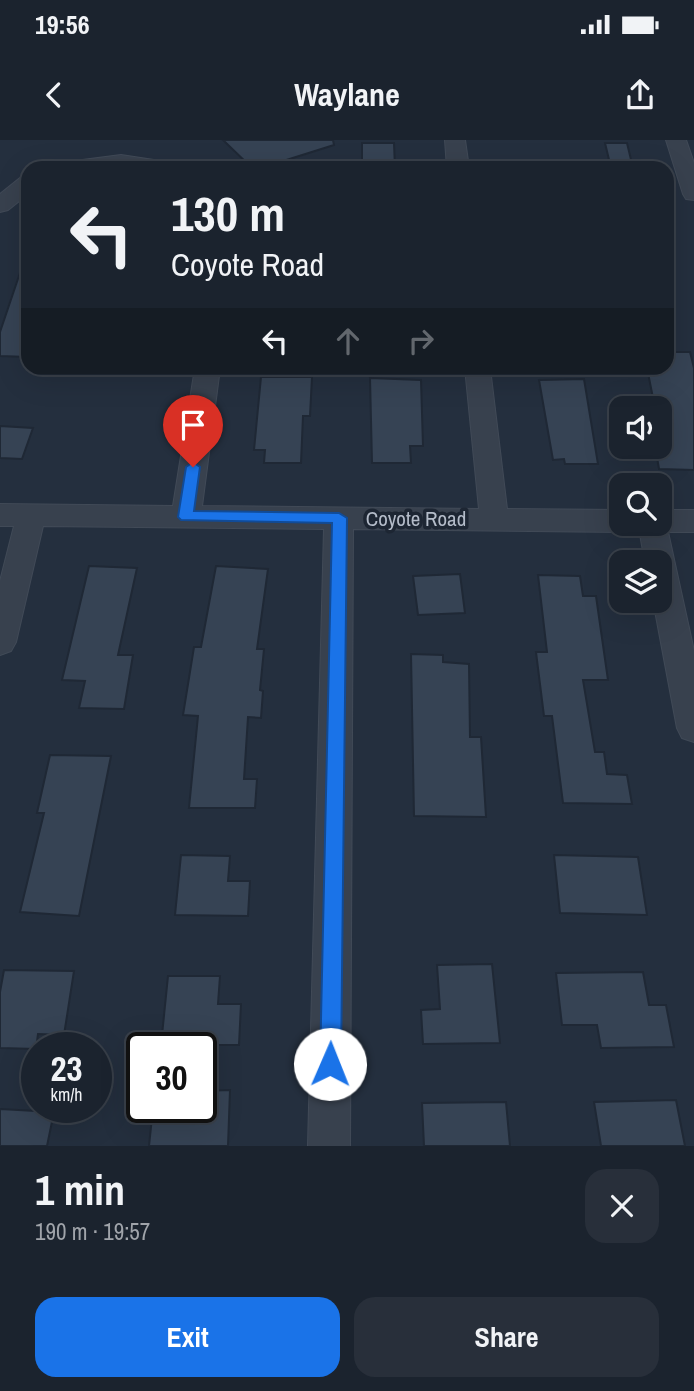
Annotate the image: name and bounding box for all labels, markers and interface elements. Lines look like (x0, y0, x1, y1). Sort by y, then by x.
text: 19:56 (35, 7, 90, 42)
text: Waylane (294, 73, 400, 116)
icon: back (35, 76, 73, 114)
icon: share (621, 76, 659, 114)
text: 130 m (171, 180, 285, 246)
icon: left (56, 189, 147, 280)
text: Coyote Road (171, 243, 324, 286)
icon: left (256, 322, 294, 360)
icon: ahead (329, 322, 367, 360)
icon: right (402, 322, 440, 360)
pin (163, 395, 223, 467)
map controls (609, 396, 672, 613)
button: sound (609, 396, 672, 459)
icon: arrive (174, 406, 212, 444)
button: search (609, 473, 672, 536)
street label: Coyote Road (366, 504, 466, 533)
button: layers (609, 550, 672, 613)
position arrow (293, 1027, 367, 1101)
speed limit sign: 30 (126, 1032, 217, 1123)
text: 23 (51, 1045, 82, 1092)
text: km/h (51, 1082, 83, 1107)
text: 1 min (35, 1162, 125, 1218)
button: close (585, 1169, 659, 1243)
text: 190 m · 19:57 (35, 1216, 150, 1247)
button: Exit (35, 1297, 340, 1377)
button: Share (354, 1297, 659, 1377)

